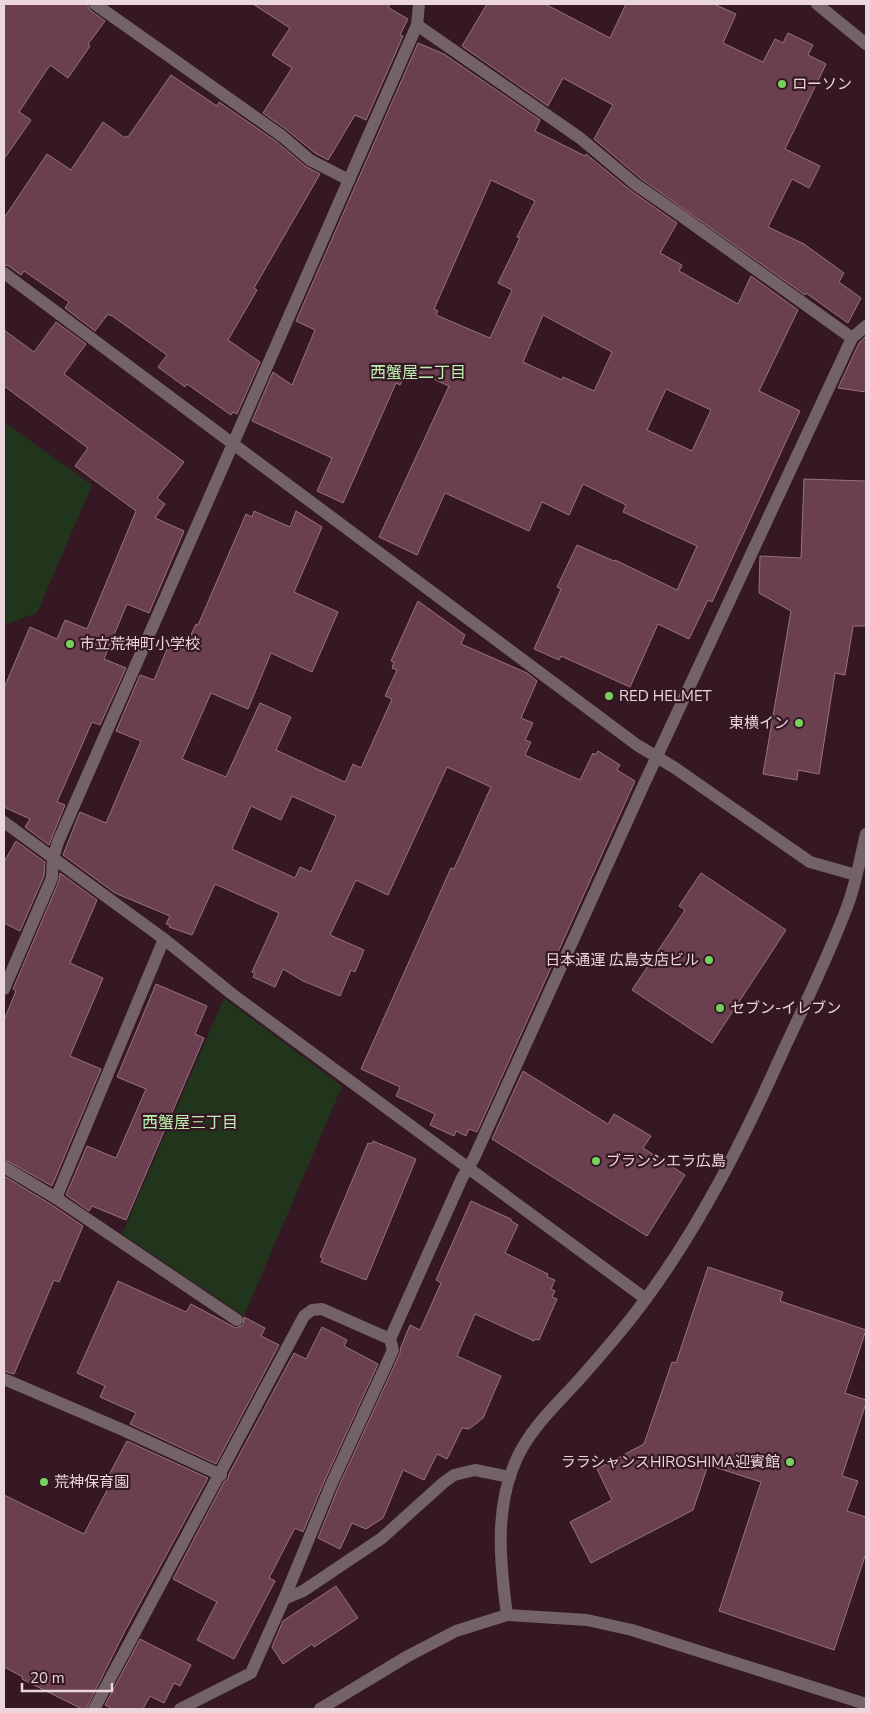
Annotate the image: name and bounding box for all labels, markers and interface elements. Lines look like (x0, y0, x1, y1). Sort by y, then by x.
place label: ローソン (792, 74, 852, 94)
marker: ローソン (776, 78, 788, 90)
district label: 西蟹屋二丁目 (370, 362, 466, 384)
place label: 市立荒神町小学校 (80, 634, 200, 654)
marker: 市立荒神町小学校 (64, 638, 76, 650)
place label: RED HELMET (619, 686, 711, 706)
marker: RED HELMET (603, 690, 615, 702)
place label: 東横イン (729, 713, 789, 733)
marker: 東横イン (793, 717, 805, 729)
place label: 日本通運 広島支店ビル (545, 950, 699, 970)
marker: 日本通運 広島支店ビル (703, 954, 715, 966)
place label: セブン-イレブン (730, 998, 841, 1018)
marker: セブン-イレブン (714, 1002, 726, 1014)
district label: 西蟹屋三丁目 (142, 1112, 238, 1134)
place label: ブランシエラ広島 (606, 1151, 726, 1171)
marker: ブランシエラ広島 (590, 1155, 602, 1167)
place label: ララシャンスHIROSHIMA迎賓館 (561, 1452, 780, 1472)
marker: ララシャンスHIROSHIMA迎賓館 (784, 1456, 796, 1468)
place label: 荒神保育園 (54, 1472, 129, 1492)
marker: 荒神保育園 (38, 1476, 50, 1488)
scale bar (22, 1660, 112, 1692)
text: 20 m (30, 1668, 65, 1688)

